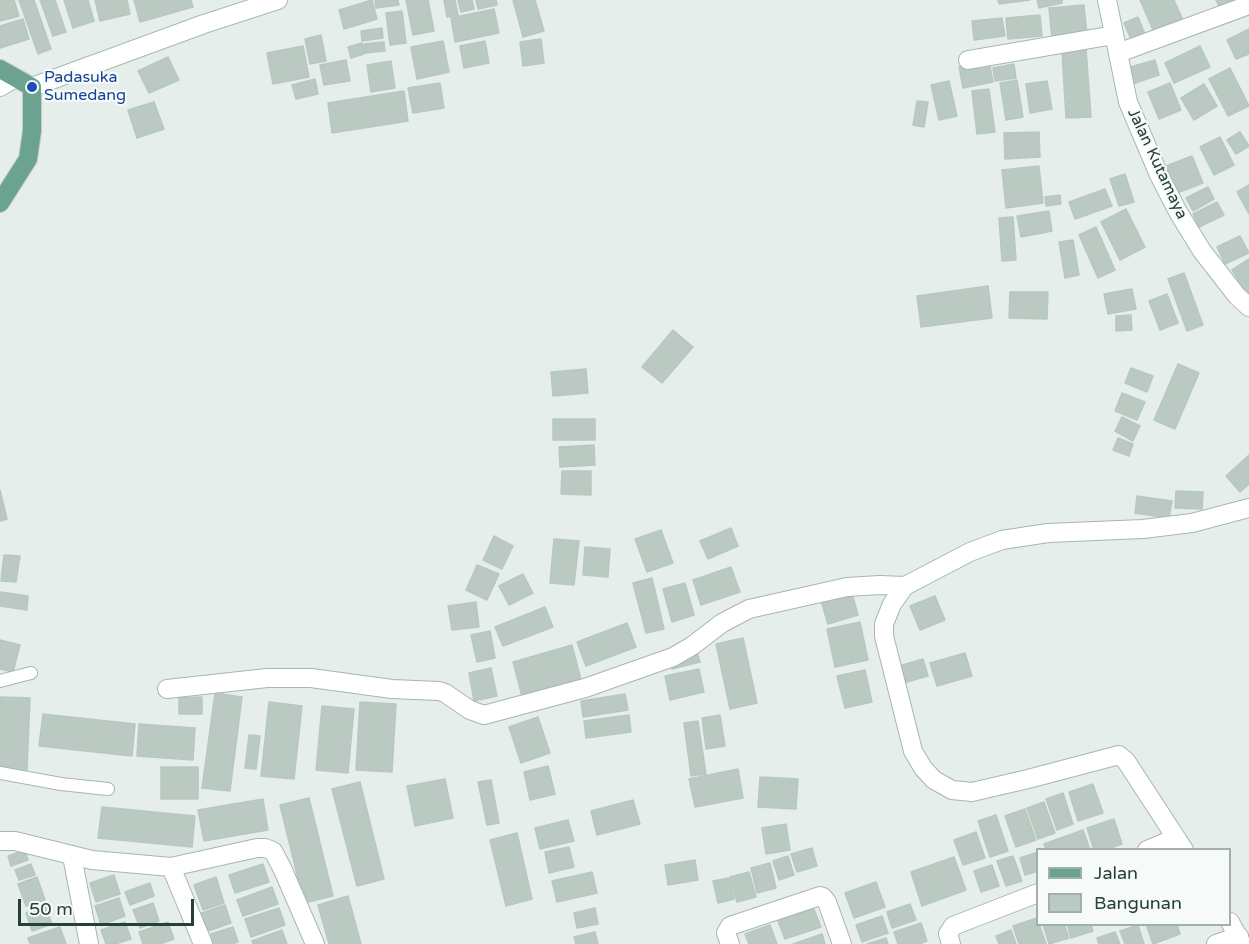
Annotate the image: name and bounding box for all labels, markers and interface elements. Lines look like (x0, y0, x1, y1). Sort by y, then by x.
place label: Padasuka Sumedang (44, 68, 126, 106)
marker: Padasuka Sumedang (25, 80, 39, 94)
street label: Jalan Kutamaya (1123, 106, 1191, 222)
legend (1036, 848, 1231, 926)
text: Jalan (1094, 862, 1138, 884)
scale bar (21, 887, 196, 925)
text: Bangunan (1094, 892, 1182, 914)
text: 50 m (29, 898, 73, 920)

